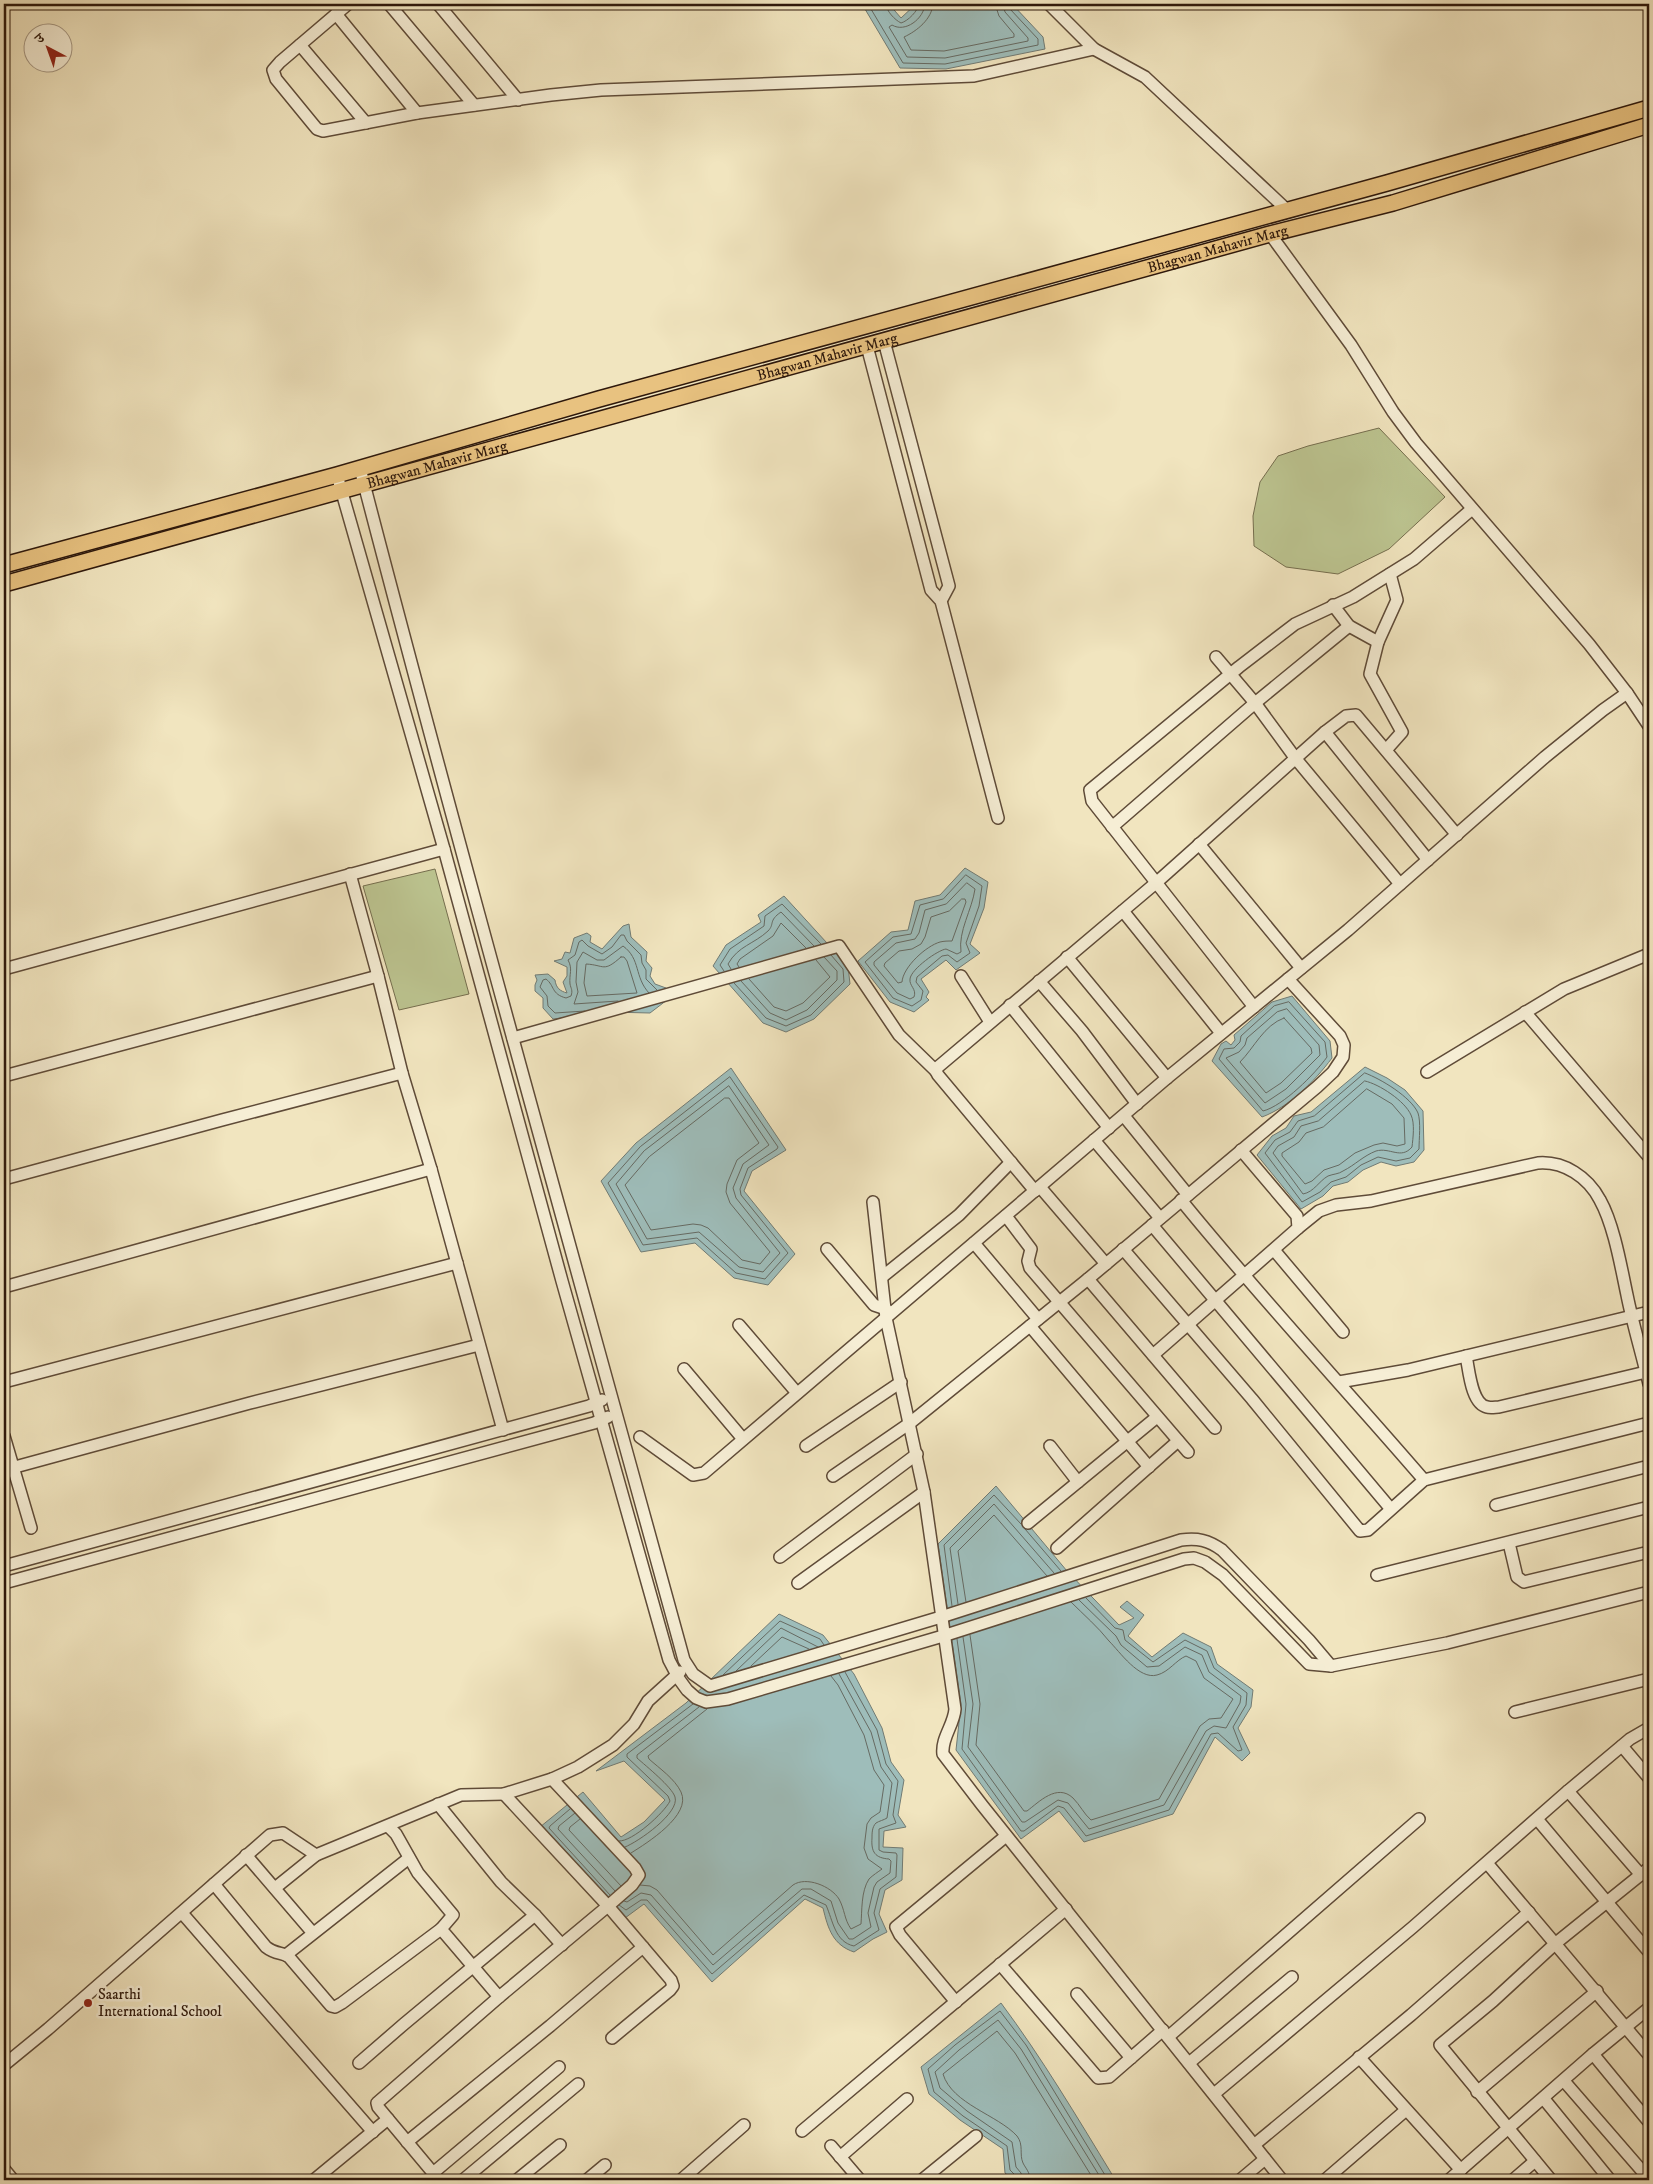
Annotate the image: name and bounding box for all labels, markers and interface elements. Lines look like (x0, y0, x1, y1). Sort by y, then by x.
north arrow (22, 22, 72, 72)
text: उ (31, 29, 49, 49)
street label: Bhagwan Mahavir Marg (1145, 221, 1291, 277)
street label: Bhagwan Mahavir Marg (755, 328, 900, 385)
street label: Bhagwan Mahavir Marg (365, 436, 510, 493)
place label: Saarthi International School (98, 1985, 222, 2021)
marker: Saarthi International School (82, 1997, 94, 2009)

